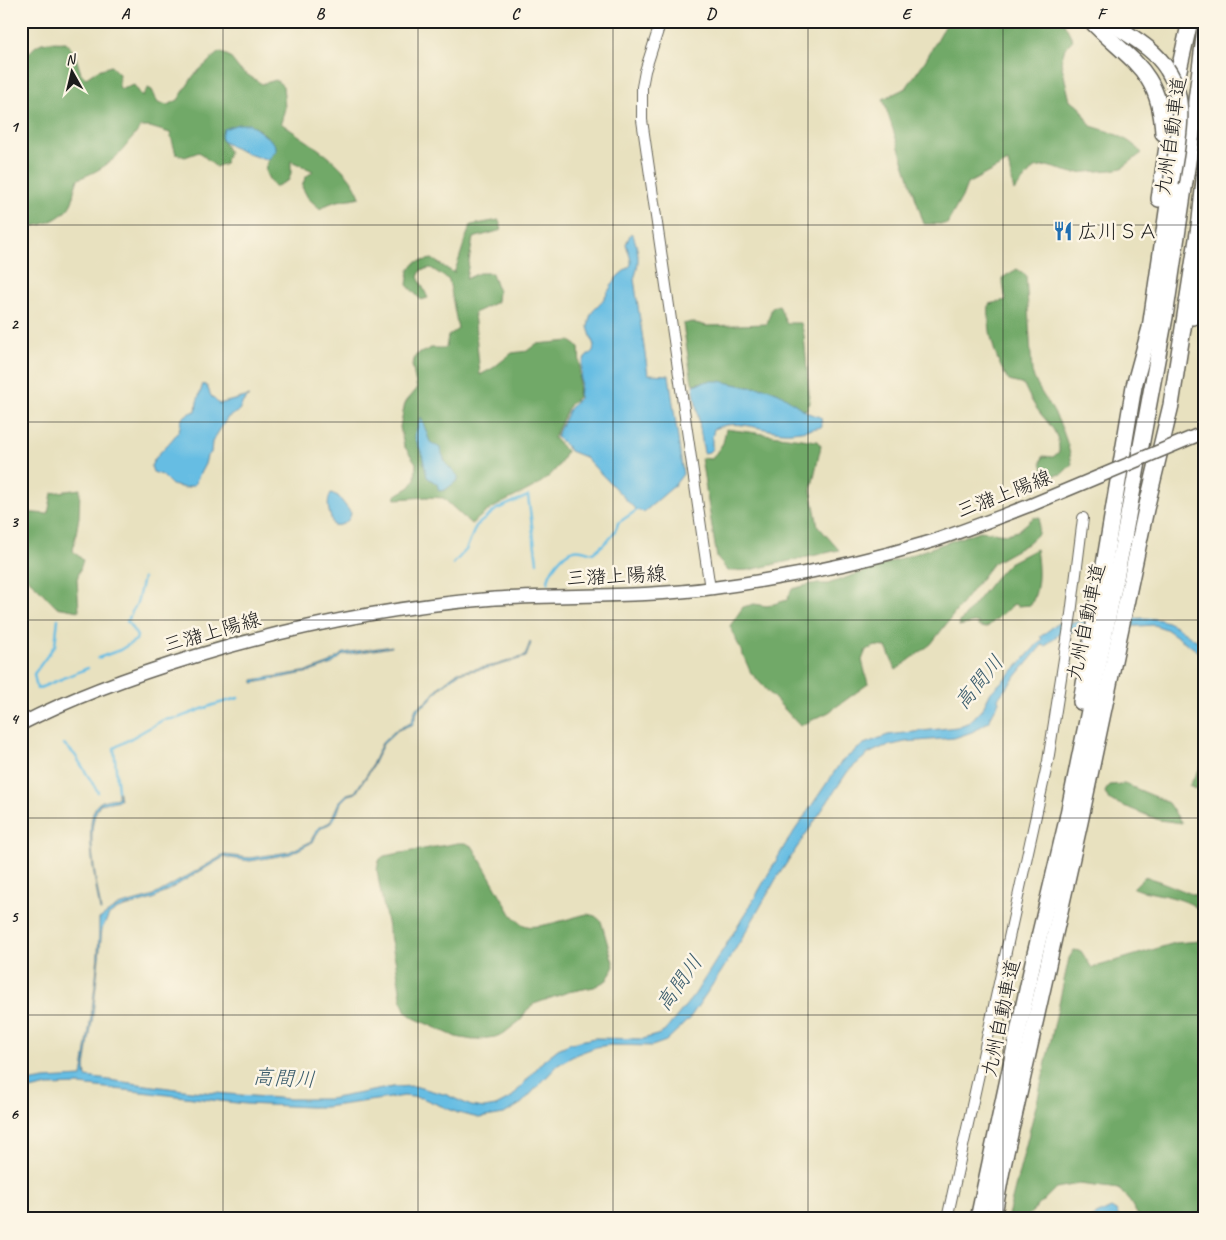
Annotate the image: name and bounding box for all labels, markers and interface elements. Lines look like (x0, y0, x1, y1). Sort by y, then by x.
text: A (121, 4, 131, 24)
text: B (316, 4, 326, 24)
text: C (511, 4, 521, 24)
text: D (706, 4, 717, 24)
text: E (902, 4, 913, 24)
text: F (1097, 4, 1108, 24)
north arrow (48, 48, 98, 98)
text: N (65, 50, 78, 69)
street label: 九州自動車道 (1150, 75, 1192, 197)
text: 1 (10, 117, 19, 137)
place label: 広川ＳＡ (1078, 219, 1158, 244)
restaurant icon: 広川ＳＡ (1052, 220, 1074, 242)
text: 2 (10, 314, 19, 334)
street label: 三潴上陽線 (953, 464, 1055, 524)
text: 3 (10, 512, 19, 532)
street label: 三潴上陽線 (565, 561, 667, 591)
street label: 九州自動車道 (1061, 561, 1111, 683)
street label: 三潴上陽線 (160, 606, 264, 658)
water label: 高間川 (949, 650, 1009, 714)
text: 4 (10, 709, 19, 729)
text: 5 (11, 907, 20, 927)
water label: 高間川 (650, 950, 708, 1016)
street label: 九州自動車道 (976, 957, 1026, 1079)
water label: 高間川 (252, 1063, 316, 1093)
text: 6 (10, 1104, 19, 1124)

